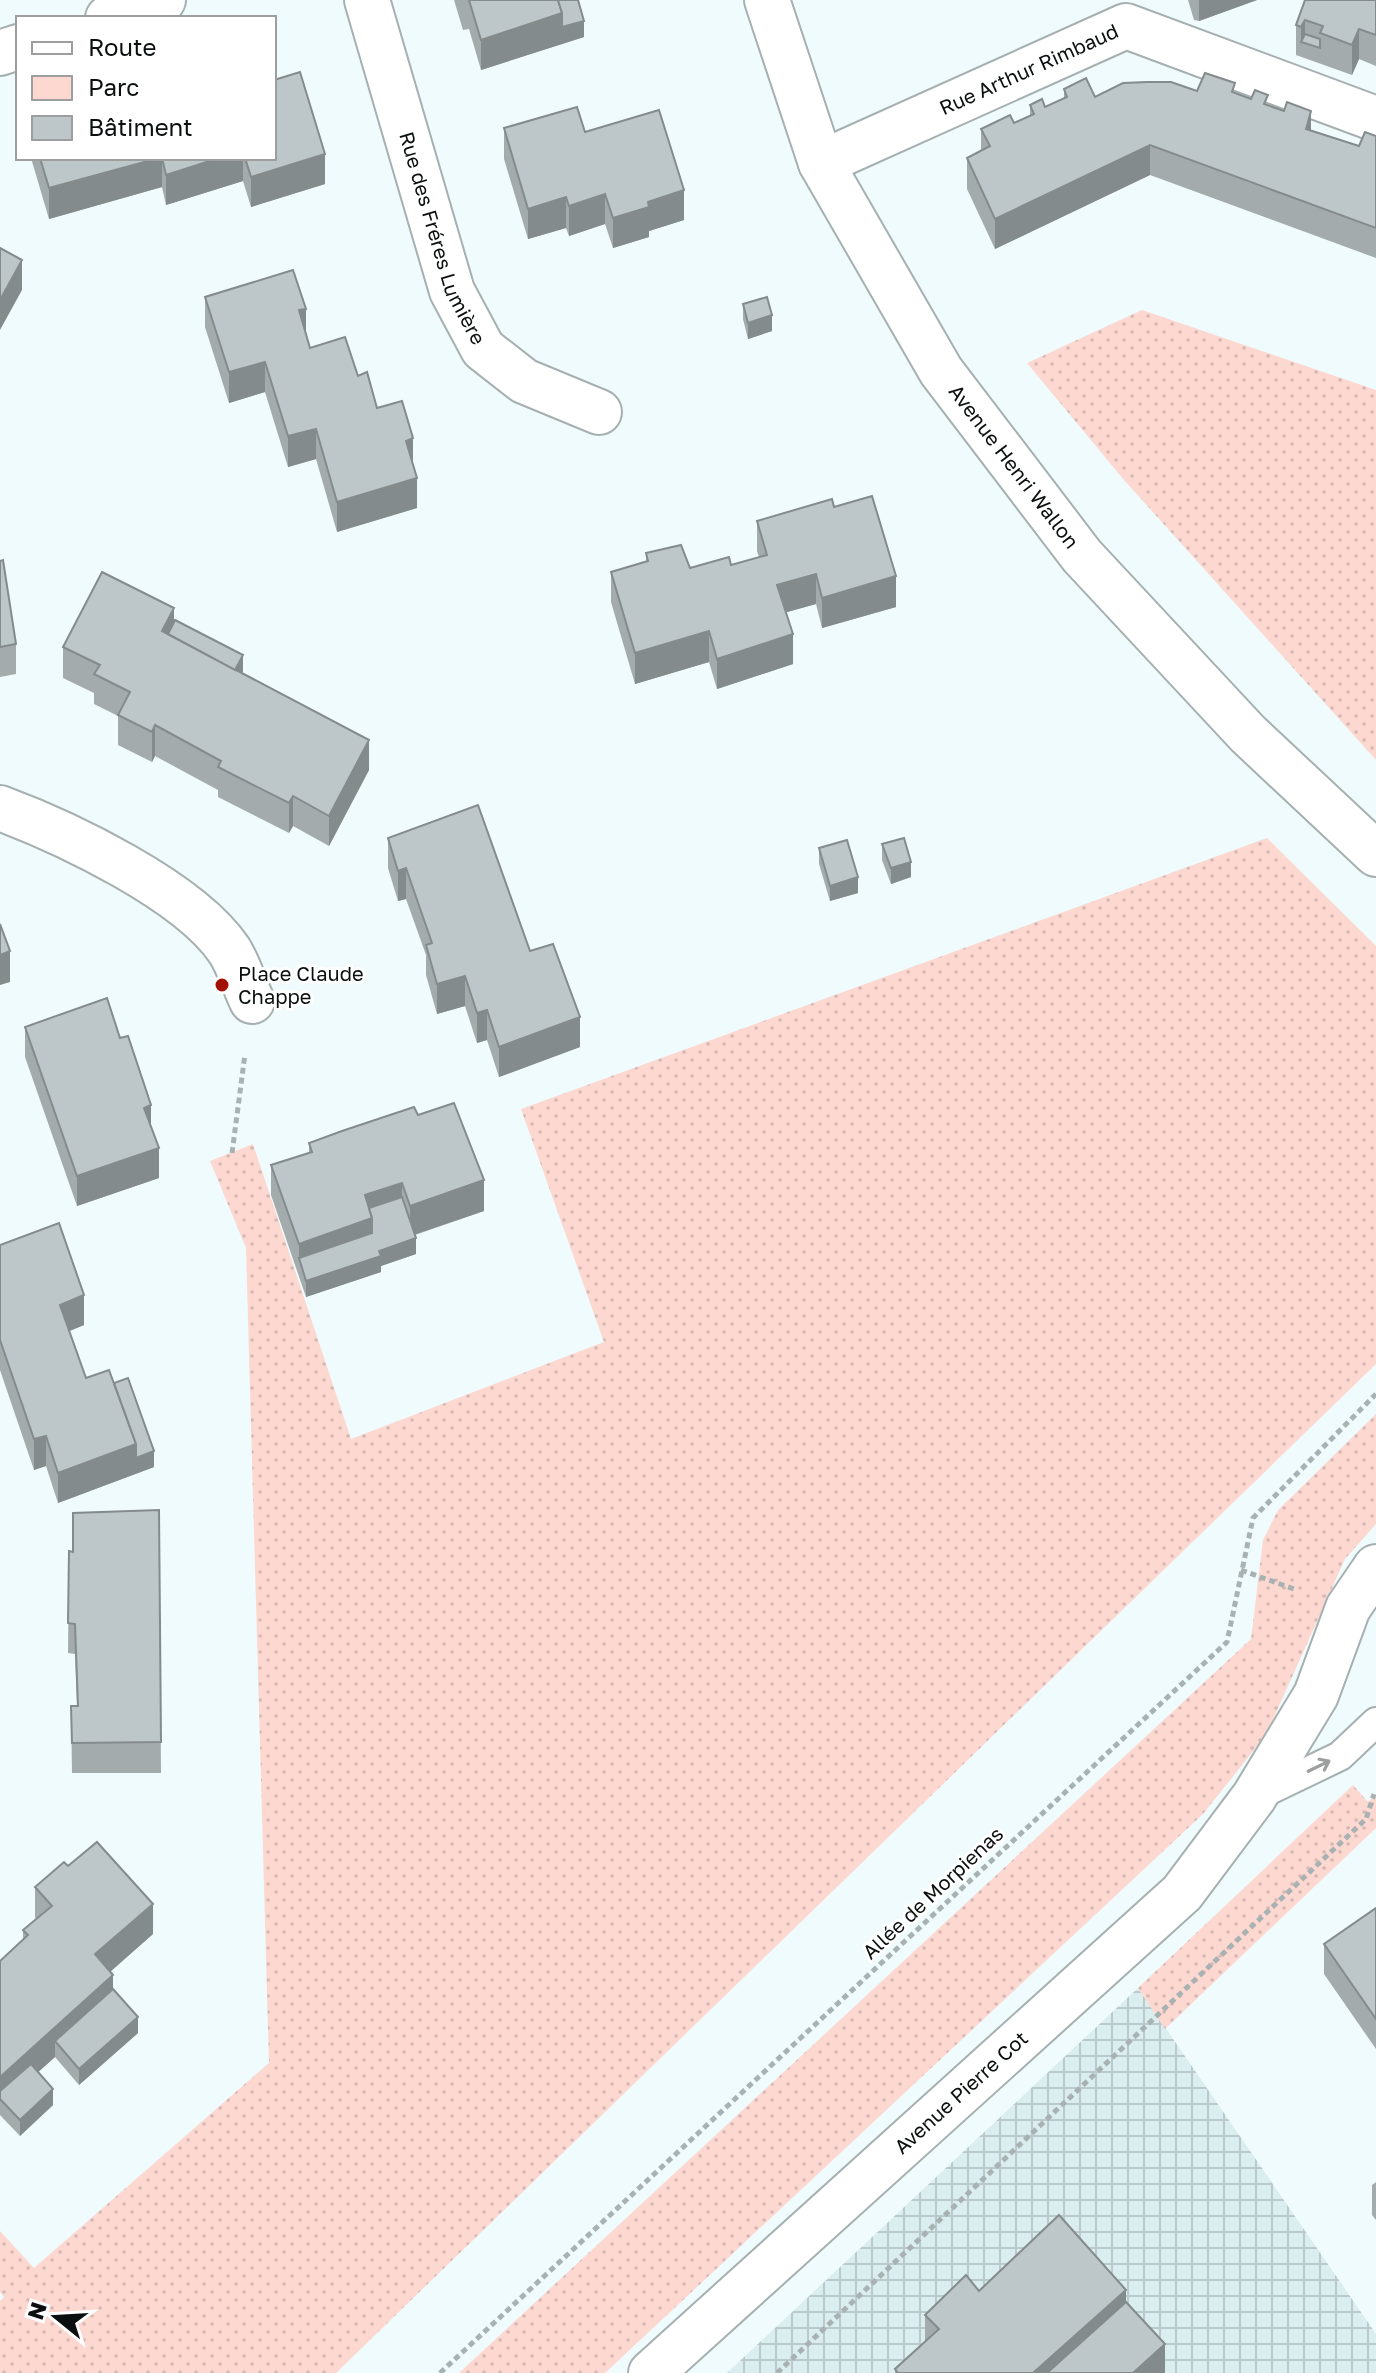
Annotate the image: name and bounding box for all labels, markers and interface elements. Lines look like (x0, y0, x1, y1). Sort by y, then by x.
legend (16, 16, 276, 160)
street label: Rue Arthur Rimbaud (935, 18, 1122, 119)
text: Route (88, 32, 157, 61)
text: Parc (88, 72, 139, 101)
text: Bâtiment (88, 112, 193, 141)
street label: Rue des Fréres Lumière (395, 129, 491, 348)
street label: Avenue Henri Wallon (945, 379, 1085, 553)
place label: Place Claude Chappe (238, 961, 364, 1008)
marker: Place Claude Chappe (213, 976, 231, 994)
one-way arrow (1307, 1758, 1331, 1773)
street label: Allée de Morpienas (857, 1821, 1007, 1964)
street label: Avenue Pierre Cot (889, 2026, 1032, 2158)
north arrow (16, 2277, 96, 2357)
text: N (21, 2299, 52, 2323)

